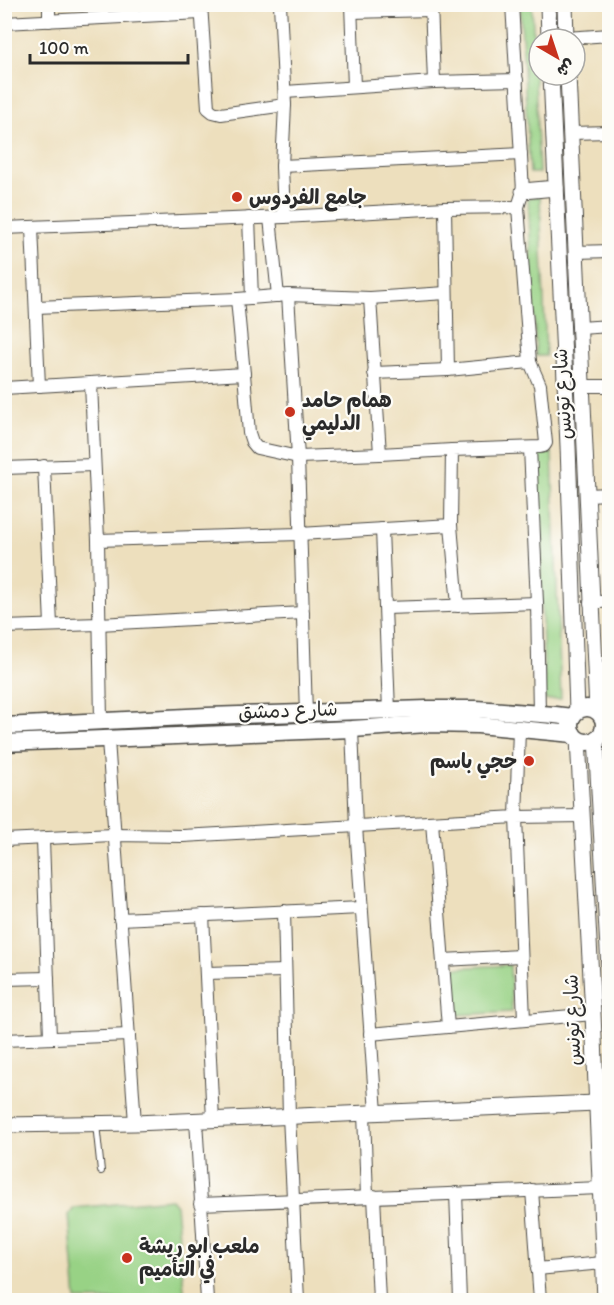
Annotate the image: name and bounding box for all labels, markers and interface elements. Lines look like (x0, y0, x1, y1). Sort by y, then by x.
scale bar (30, 27, 188, 65)
north arrow (527, 27, 587, 87)
text: 100 m (39, 37, 89, 59)
text: ش (553, 55, 579, 81)
place label: جامع الفردوس (249, 185, 367, 212)
marker: جامع الفردوس (230, 190, 244, 204)
street label: شارع تونس (548, 348, 578, 440)
place label: همام حامد الدليمي (302, 388, 392, 441)
marker: همام حامد الدليمي (283, 405, 297, 419)
street label: شارع دمشق (238, 696, 338, 726)
place label: حجي باسم (430, 749, 517, 779)
marker: حجي باسم (522, 754, 536, 768)
street label: شارع تونس (558, 974, 588, 1066)
place label: ملعب ابو ريشة في التأميم (139, 1234, 260, 1284)
marker: ملعب ابو ريشة في التأميم (120, 1251, 134, 1265)

